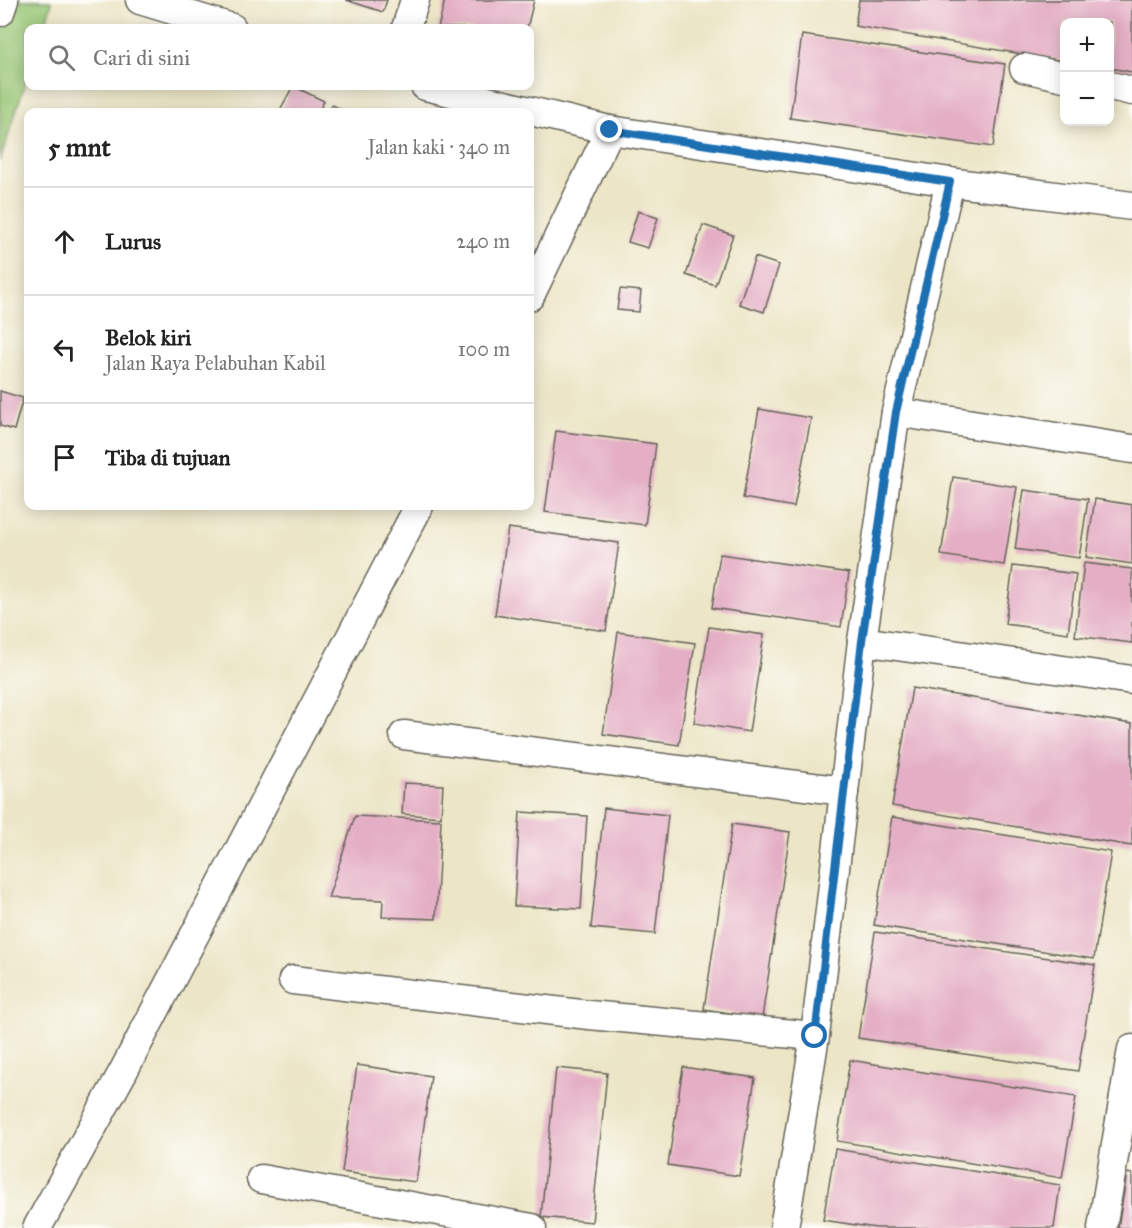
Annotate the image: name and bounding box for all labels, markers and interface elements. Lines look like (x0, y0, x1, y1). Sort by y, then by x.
map controls (1060, 18, 1114, 126)
button: + (1060, 18, 1114, 72)
search box (24, 24, 534, 90)
icon: search (45, 41, 78, 74)
text: Cari di sini (93, 44, 190, 71)
button: − (1060, 72, 1114, 126)
route end (596, 116, 622, 142)
text: 5 mnt (48, 131, 111, 163)
text: Jalan kaki · 340 m (368, 135, 510, 159)
icon: ahead (48, 225, 81, 258)
text: Lurus (105, 228, 161, 255)
text: 240 m (456, 229, 510, 253)
text: Belok kiri (105, 324, 191, 351)
icon: left (48, 333, 81, 366)
text: 100 m (458, 337, 510, 361)
text: Jalan Raya Pelabuhan Kabil (105, 351, 326, 375)
icon: arrive (48, 441, 81, 474)
text: Tiba di tujuan (105, 444, 230, 471)
route start (801, 1022, 827, 1048)

